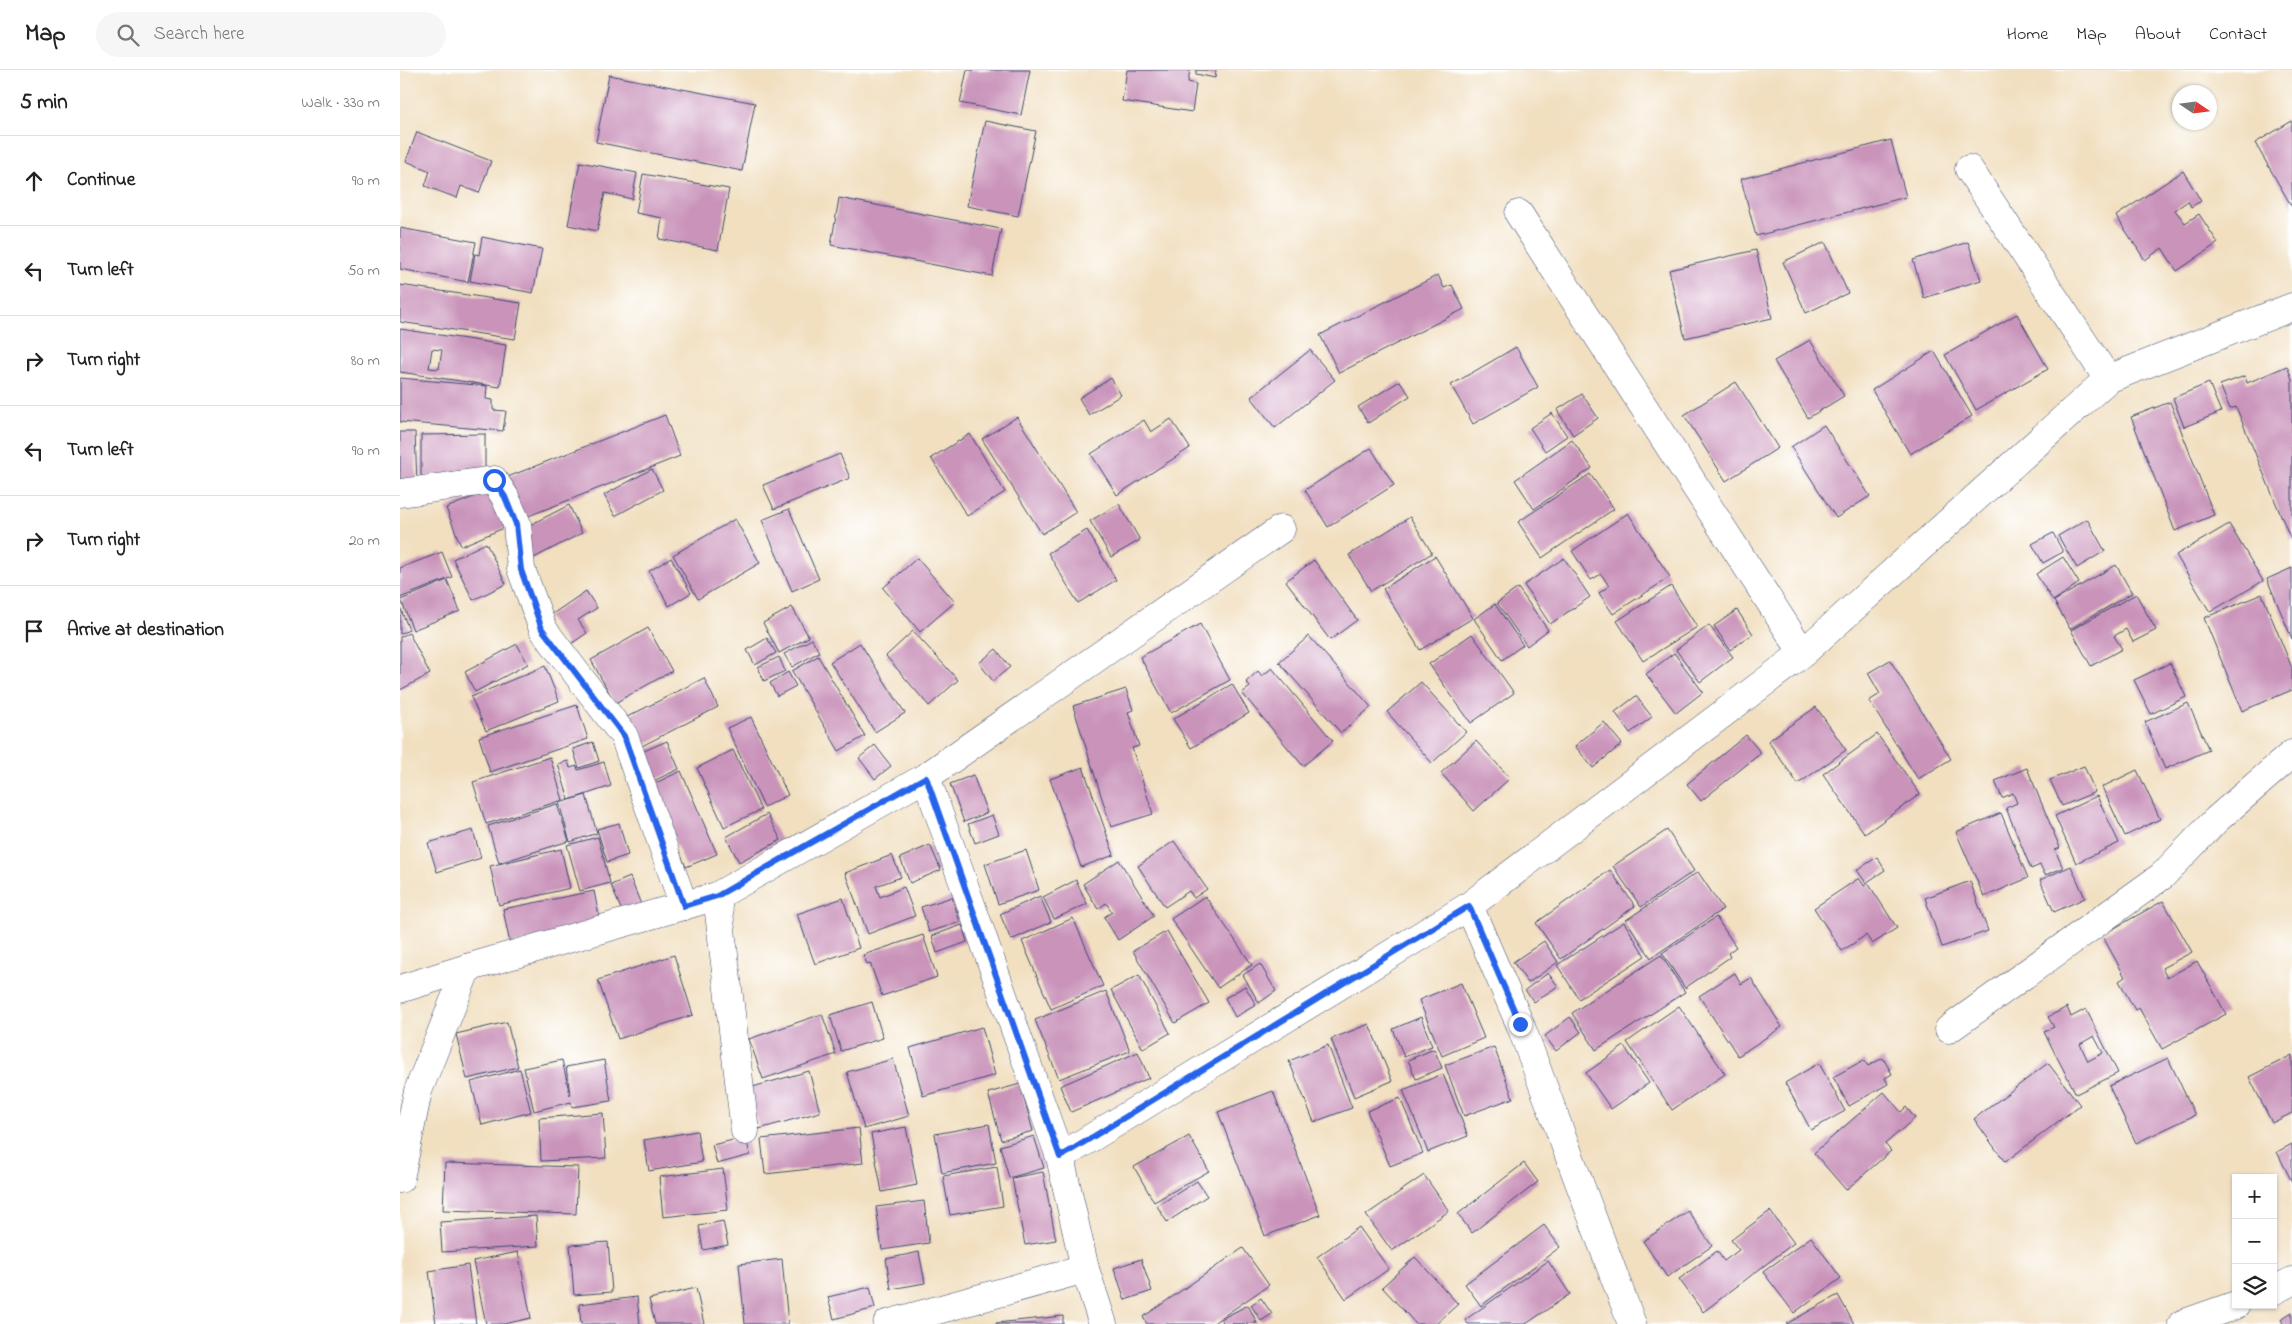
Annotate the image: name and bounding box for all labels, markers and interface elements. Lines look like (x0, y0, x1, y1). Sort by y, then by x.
search box (96, 12, 446, 57)
text: Map (25, 17, 66, 52)
icon: search (114, 21, 142, 49)
text: Search here (154, 21, 245, 48)
text: Home (2007, 22, 2048, 48)
text: Map (2076, 22, 2107, 48)
text: About (2135, 22, 2181, 48)
text: Contact (2209, 22, 2267, 48)
north arrow (2172, 85, 2217, 130)
text: 5 min (20, 88, 68, 118)
text: Walk · 330 m (301, 91, 380, 115)
icon: ahead (20, 167, 48, 195)
text: Continue (67, 167, 135, 194)
text: 90 m (352, 169, 380, 193)
icon: left (20, 257, 48, 285)
text: Turn left (67, 257, 134, 284)
text: 50 m (348, 259, 380, 283)
icon: right (20, 347, 48, 375)
text: Turn right (67, 347, 140, 374)
text: 80 m (351, 349, 380, 373)
icon: left (20, 437, 48, 465)
text: Turn left (67, 437, 134, 464)
text: 90 m (352, 439, 380, 463)
route start (483, 469, 506, 492)
icon: right (20, 527, 48, 555)
text: Turn right (67, 527, 140, 554)
text: 20 m (349, 529, 380, 553)
icon: arrive (20, 617, 48, 645)
text: Arrive at destination (67, 617, 224, 644)
route end (1509, 1013, 1532, 1036)
map controls (2232, 1174, 2277, 1309)
button: + (2232, 1174, 2277, 1219)
button: − (2232, 1219, 2277, 1264)
button: layers (2232, 1264, 2277, 1309)

